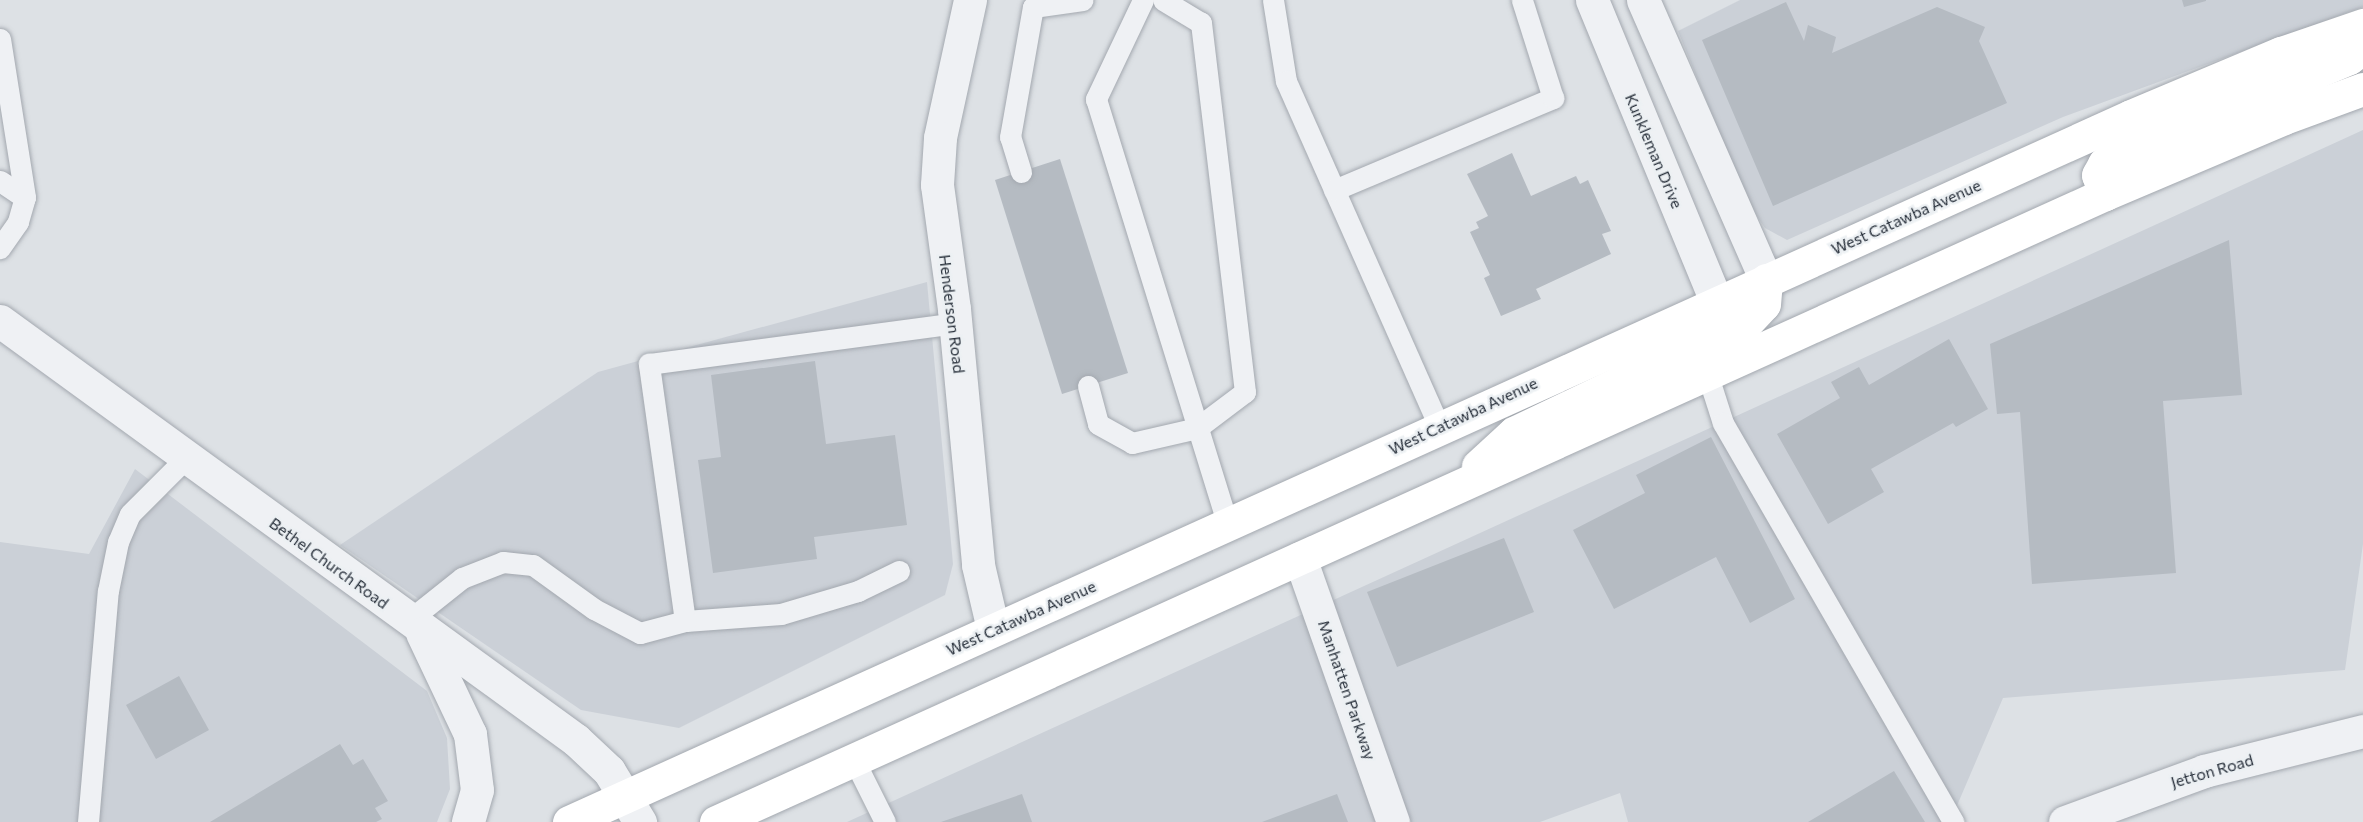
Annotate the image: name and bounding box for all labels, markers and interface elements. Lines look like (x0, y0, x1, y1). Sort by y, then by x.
street label: Kunkleman Drive (1621, 91, 1687, 211)
street label: West Catawba Avenue (1828, 175, 1984, 259)
street label: Henderson Road (935, 253, 969, 375)
street label: West Catawba Avenue (1386, 373, 1540, 459)
street label: Bethel Church Road (266, 513, 392, 613)
street label: West Catawba Avenue (943, 576, 1099, 660)
street label: Manhatten Parkway (1314, 618, 1380, 762)
street label: Jetton Road (2168, 750, 2256, 792)

